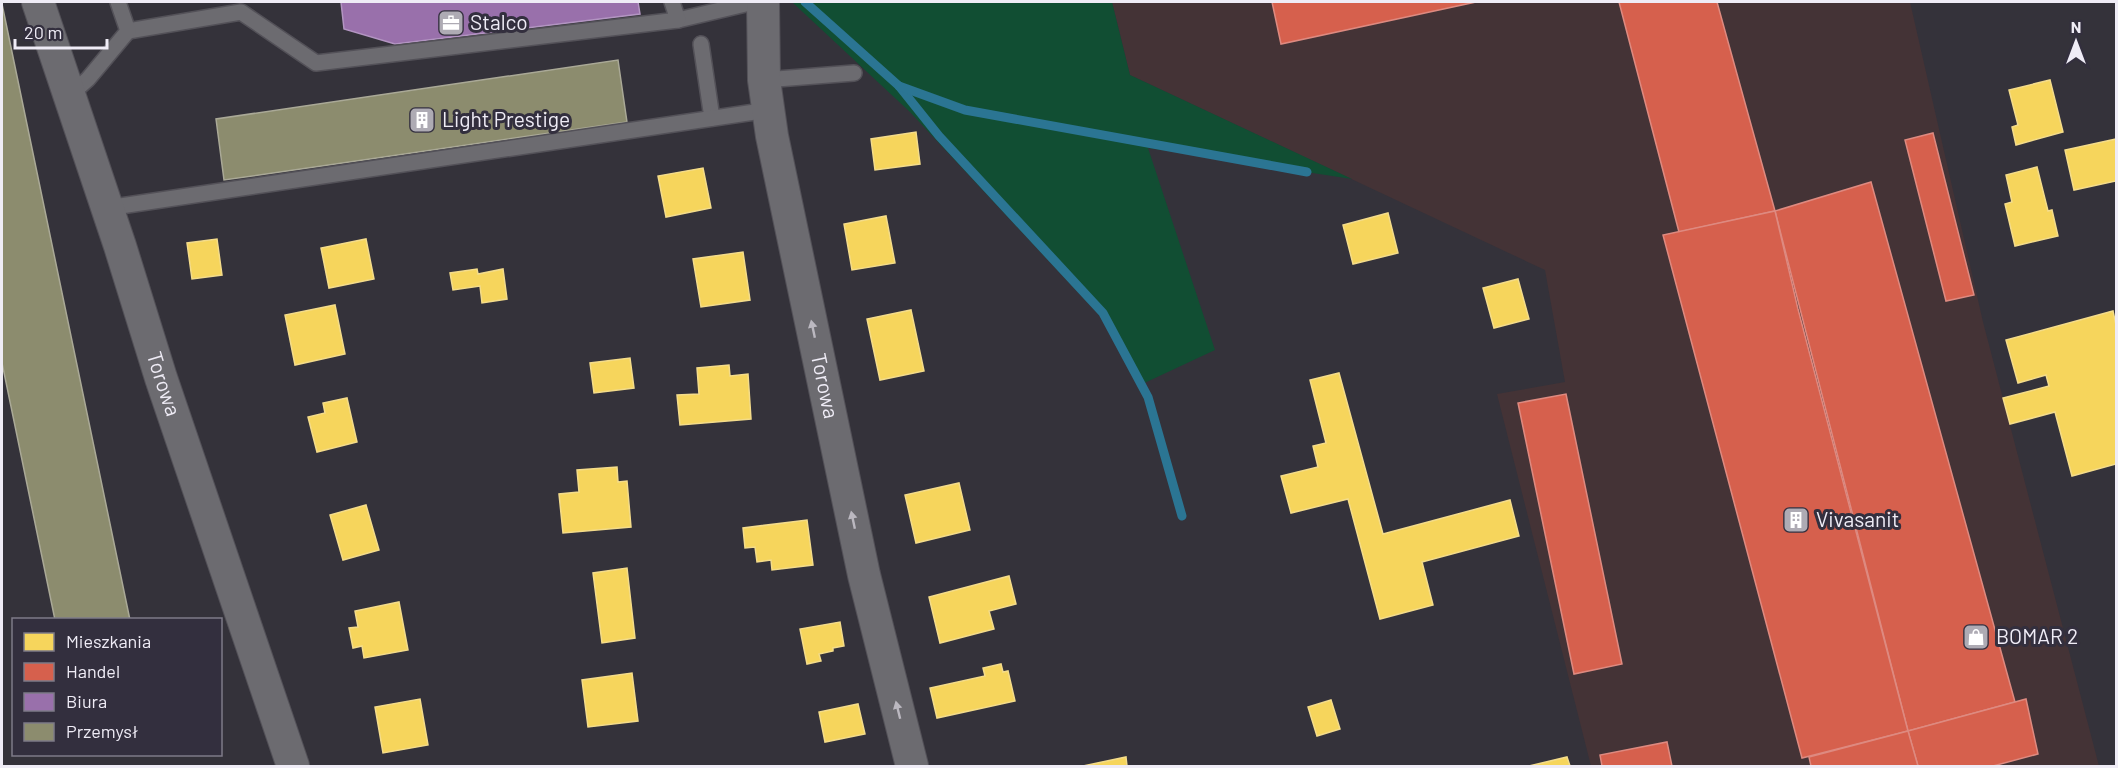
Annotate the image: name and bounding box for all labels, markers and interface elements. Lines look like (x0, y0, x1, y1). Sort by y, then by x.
office icon: Stalco (436, 8, 466, 38)
place label: Stalco (470, 9, 528, 34)
scale bar (15, 12, 106, 50)
north arrow (2046, 12, 2106, 72)
text: N (2071, 17, 2081, 36)
text: 20 m (24, 21, 62, 43)
building icon: Light Prestige (407, 105, 437, 135)
place label: Light Prestige (442, 106, 570, 131)
one-way arrow (808, 319, 817, 338)
street label: Torowa (143, 348, 187, 419)
street label: Torowa (807, 351, 845, 421)
building icon: Vivasanit (1781, 505, 1811, 535)
place label: Vivasanit (1816, 506, 1899, 531)
one-way arrow (848, 510, 857, 529)
legend (12, 618, 222, 756)
shop icon: BOMAR 2 (1961, 622, 1991, 652)
place label: BOMAR 2 (1996, 623, 2078, 648)
text: Mieszkania (66, 630, 151, 652)
text: Handel (66, 660, 120, 682)
text: Biura (66, 690, 107, 712)
one-way arrow (892, 701, 902, 719)
text: Przemysł (66, 720, 138, 742)

